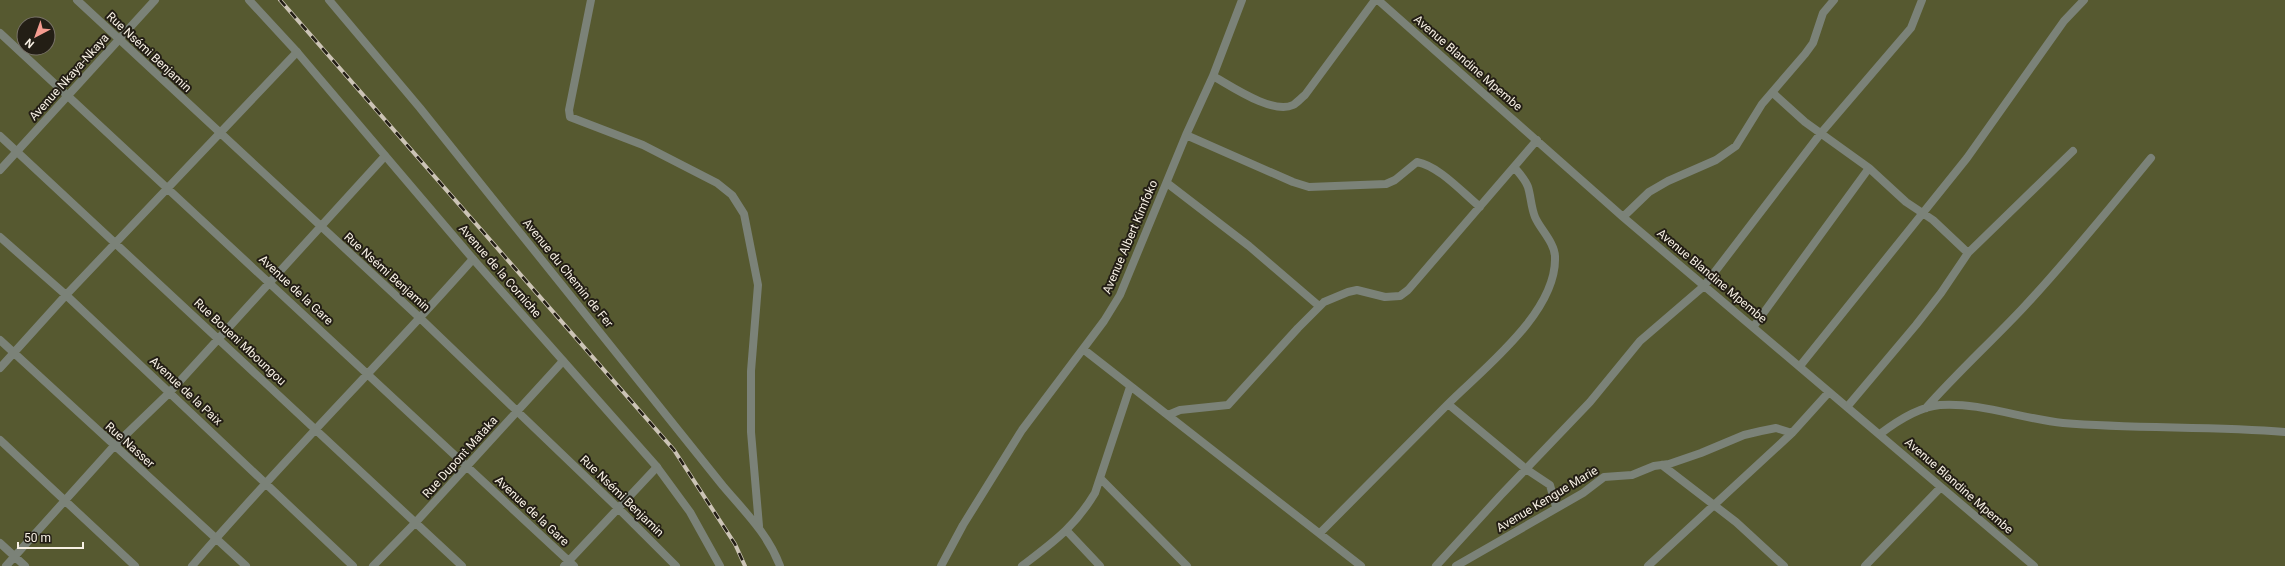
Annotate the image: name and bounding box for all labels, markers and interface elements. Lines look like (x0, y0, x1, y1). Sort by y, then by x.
street label: Rue Nsémi Benjamin (104, 9, 194, 95)
street label: Avenue Blandine Mpembe (1411, 12, 1525, 114)
north arrow (16, 16, 56, 56)
street label: Avenue Nkaya-Nkaya (26, 31, 112, 123)
street label: Avenue Albert Kimfoko (1100, 178, 1160, 296)
street label: Avenue du Chemin de Fer (520, 216, 616, 330)
street label: Avenue de la Corniche (456, 222, 544, 320)
street label: Avenue Blandine Mpembe (1654, 226, 1770, 326)
street label: Rue Nsémi Benjamin (341, 230, 433, 314)
street label: Avenue de la Gare (256, 252, 336, 328)
street label: Rue Boueni Mboungou (191, 296, 289, 388)
street label: Avenue de la Paix (147, 354, 225, 428)
street label: Rue Dupont Mataka (420, 413, 500, 501)
street label: Rue Nasser (103, 419, 157, 471)
street label: Avenue Blandine Mpembe (1902, 435, 2016, 537)
street label: Rue Nsémi Benjamin (577, 452, 667, 540)
street label: Avenue Kengue Marie (1494, 463, 1600, 535)
street label: Avenue de la Gare (492, 473, 572, 549)
scale bar (18, 524, 83, 550)
text: 50 m (24, 531, 51, 545)

